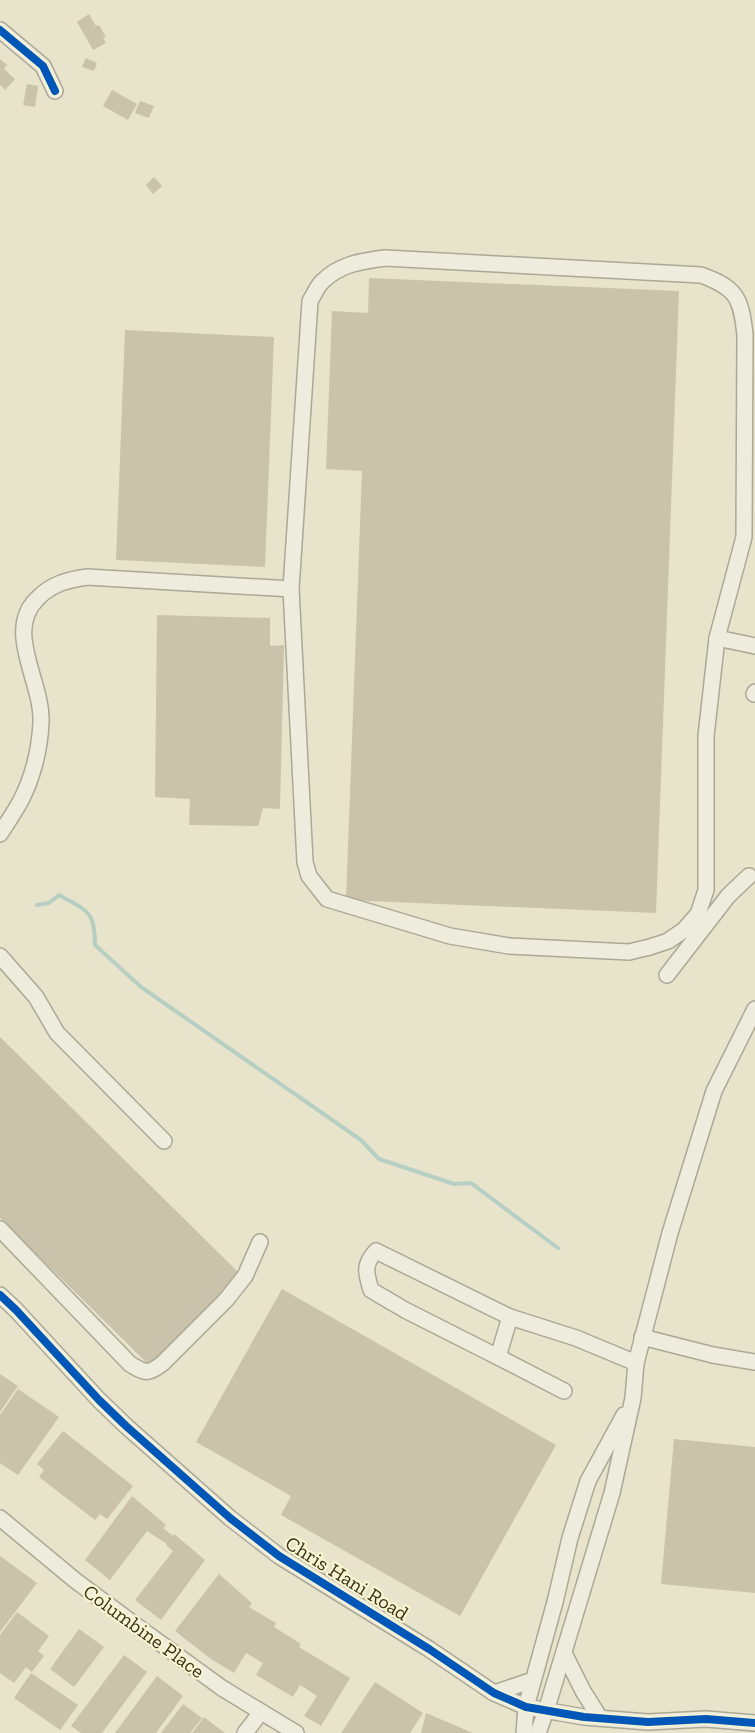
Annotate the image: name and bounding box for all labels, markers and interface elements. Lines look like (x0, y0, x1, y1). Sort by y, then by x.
street label: Chris Hani Road (281, 1531, 413, 1625)
street label: Columbine Place (79, 1579, 209, 1683)

